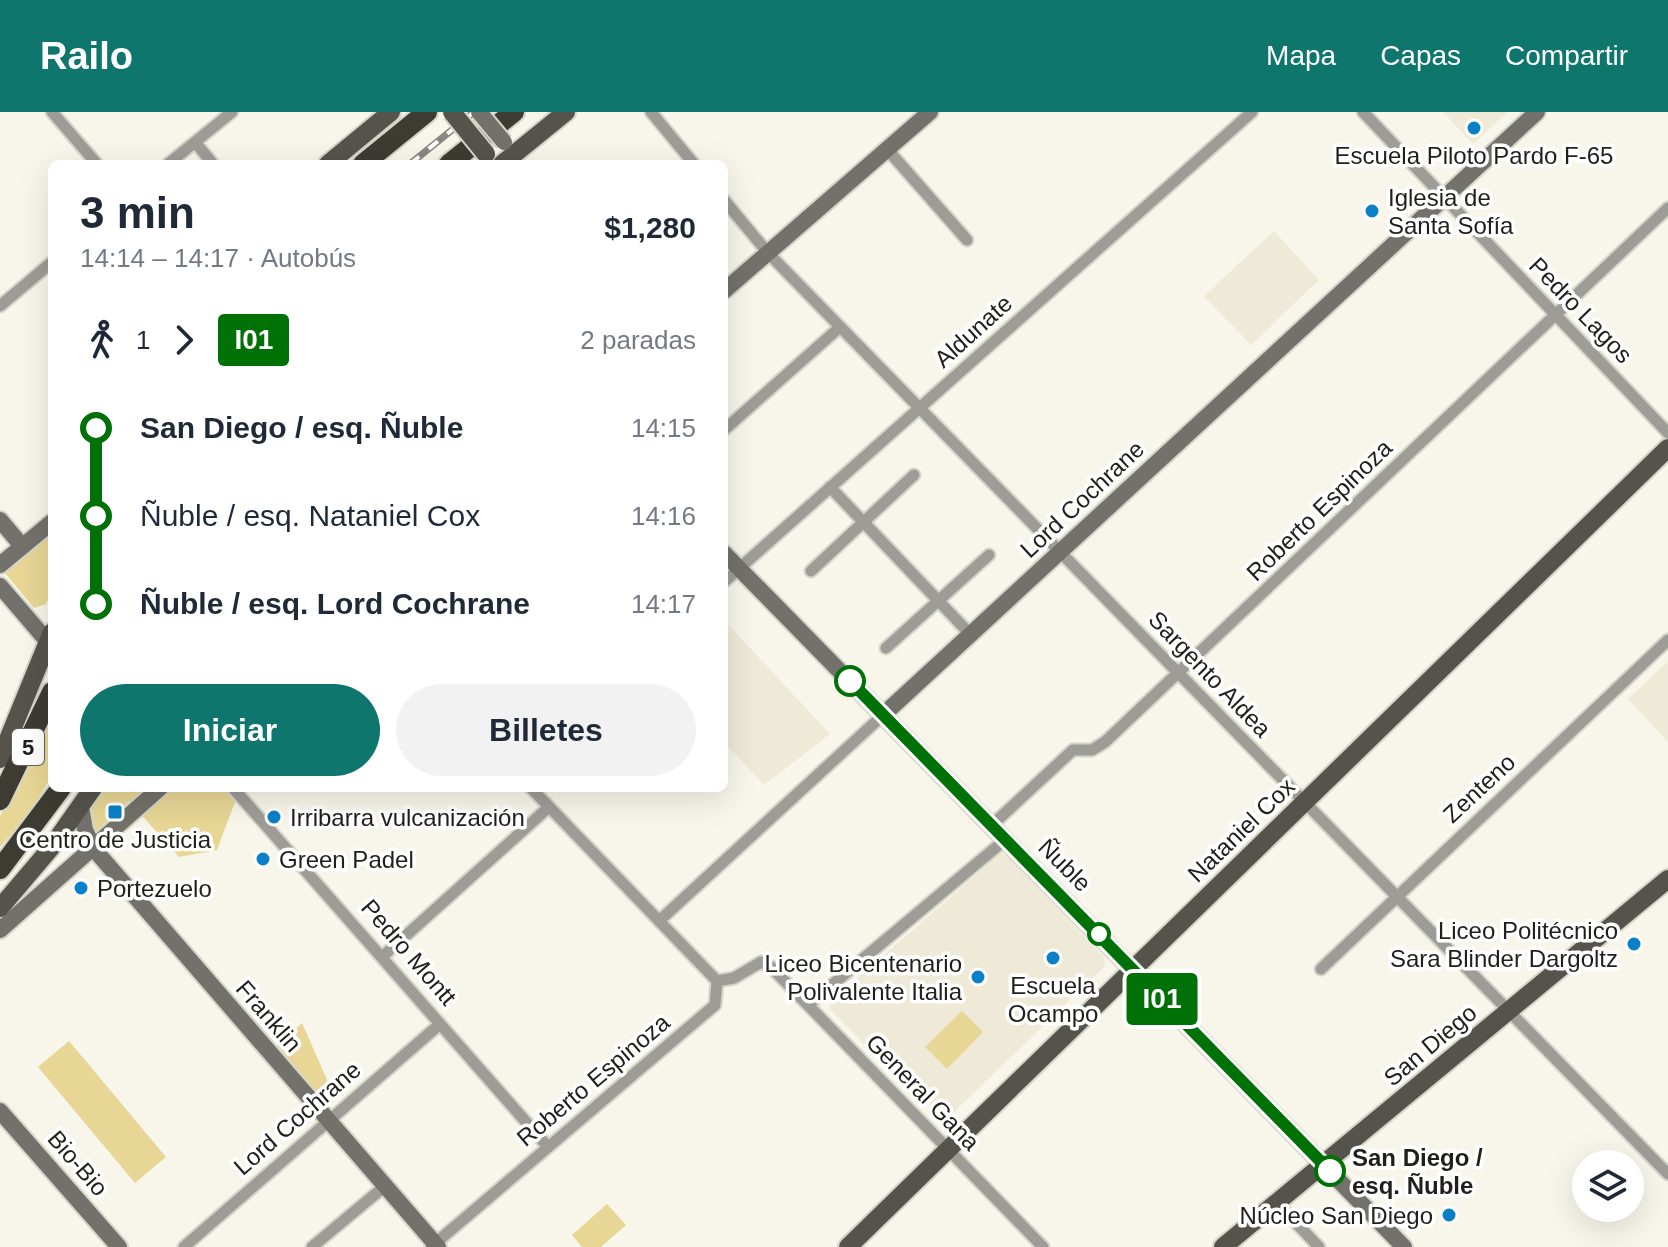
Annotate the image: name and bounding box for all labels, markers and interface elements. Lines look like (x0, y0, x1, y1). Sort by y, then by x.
text: Railo (40, 35, 133, 77)
text: Mapa (1266, 40, 1336, 71)
text: Capas (1380, 40, 1461, 71)
text: Compartir (1505, 40, 1628, 71)
marker: Escuela Piloto Pardo F-65 (1465, 119, 1483, 137)
place label: Escuela Piloto Pardo F-65 (1335, 142, 1613, 169)
place label: Iglesia de Santa Sofía (1388, 184, 1514, 239)
text: 3 min (80, 188, 195, 237)
marker: Iglesia de Santa Sofía (1363, 202, 1381, 220)
text: $1,280 (604, 211, 696, 244)
text: 14:14 – 14:17 · Autobús (80, 243, 356, 273)
street label: Pedro Lagos (1524, 252, 1638, 368)
street label: Aldunate (929, 289, 1017, 373)
icon: walk (80, 318, 124, 362)
icon: forward (162, 318, 206, 362)
text: I01 (234, 324, 273, 355)
text: 1 (136, 325, 150, 355)
text: 2 paradas (580, 325, 696, 355)
text: San Diego / esq. Ñuble (140, 411, 463, 444)
text: 14:15 (631, 413, 696, 443)
street label: Roberto Espinoza (1241, 434, 1397, 586)
street label: Lord Cochrane (1015, 435, 1149, 563)
text: Ñuble / esq. Nataniel Cox (140, 499, 480, 532)
text: 14:16 (631, 501, 696, 531)
text: Ñuble / esq. Lord Cochrane (140, 587, 530, 620)
text: 14:17 (631, 589, 696, 619)
street label: Sargento Aldea (1143, 606, 1277, 743)
unlabelled marker (835, 666, 865, 696)
button: Iniciar (80, 684, 380, 776)
button: Billetes (396, 684, 696, 776)
road number: 5 (12, 729, 44, 765)
street label: Zenteno (1438, 748, 1520, 828)
street label: Nataniel Cox (1182, 773, 1300, 887)
marker: Centro de Justicia (106, 803, 124, 821)
place label: Irribarra vulcanización (290, 804, 525, 831)
marker: Irribarra vulcanización (265, 808, 283, 826)
place label: Centro de Justicia (19, 826, 212, 853)
street label: Ñuble (1033, 833, 1097, 897)
place label: Green Padel (279, 846, 414, 873)
marker: Green Padel (254, 850, 272, 868)
place label: Portezuelo (97, 875, 212, 902)
marker: Portezuelo (72, 879, 90, 897)
street label: Pedro Montt (356, 894, 462, 1010)
place label: Liceo Politécnico Sara Blinder Dargoltz (1390, 917, 1618, 972)
unlabelled marker (1088, 923, 1110, 945)
marker: Liceo Politécnico Sara Blinder Dargoltz (1625, 935, 1643, 953)
marker: Escuela Ocampo (1044, 949, 1062, 967)
place label: Liceo Bicentenario Polivalente Italia (765, 950, 963, 1005)
marker: Liceo Bicentenario Polivalente Italia (969, 968, 987, 986)
place label: Escuela Ocampo (1008, 972, 1098, 1027)
line badge: I01 (1116, 973, 1208, 1025)
street label: Franklin (231, 975, 307, 1057)
text: I01 (1143, 983, 1181, 1014)
street label: San Diego (1378, 999, 1482, 1091)
street label: Roberto Espinoza (511, 1008, 675, 1152)
street label: General Gana (861, 1028, 986, 1156)
street label: Lord Cochrane (228, 1056, 366, 1180)
street label: Bio-Bio (42, 1125, 114, 1201)
place label: San Diego / esq. Ñuble (1352, 1144, 1483, 1199)
map controls (1572, 1150, 1644, 1222)
button: layers (1572, 1150, 1644, 1222)
marker: San Diego / esq. Ñuble (1315, 1156, 1345, 1186)
place label: Núcleo San Diego (1240, 1202, 1433, 1229)
marker: Núcleo San Diego (1440, 1206, 1458, 1224)

